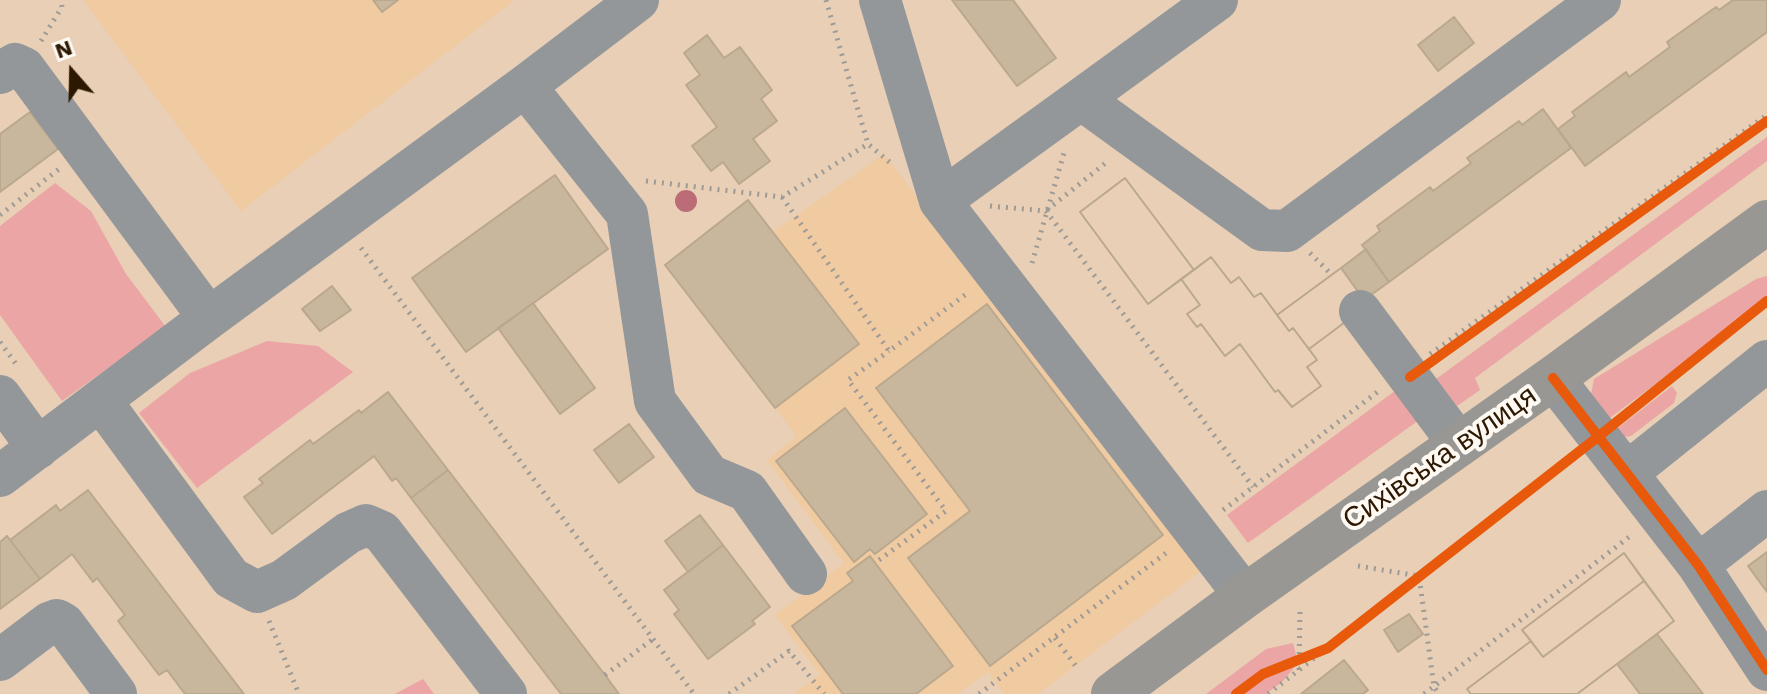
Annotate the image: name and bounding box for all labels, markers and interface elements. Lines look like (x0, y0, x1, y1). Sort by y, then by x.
north arrow (32, 32, 112, 112)
text: N (52, 34, 76, 64)
street label: Сихівська вулиця (1337, 379, 1543, 537)

